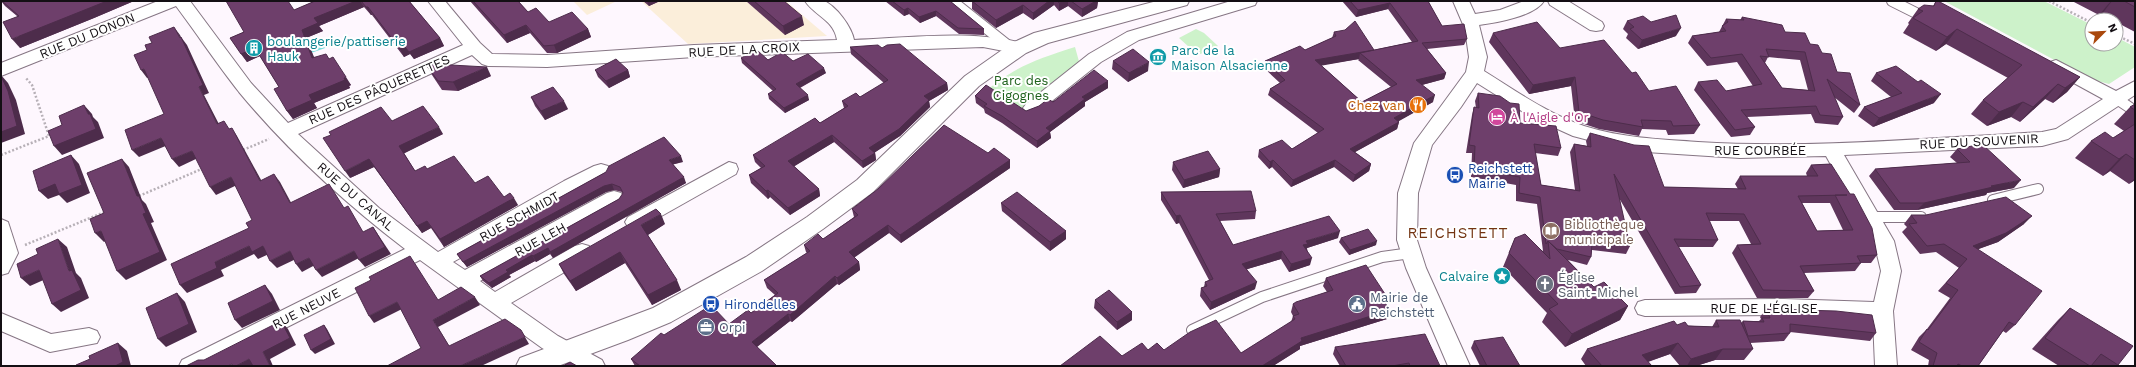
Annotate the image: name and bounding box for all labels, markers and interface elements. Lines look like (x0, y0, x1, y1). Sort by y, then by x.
street label: RUE DU DONON (37, 9, 137, 61)
north arrow (2084, 12, 2124, 52)
text: N (2105, 22, 2120, 35)
place label: boulangerie/pattiserie Hauk (267, 34, 406, 64)
building icon: boulangerie/pattiserie Hauk (244, 38, 264, 58)
street label: RUE DE LA CROIX (688, 39, 800, 60)
place label: Parc de la Maison Alsacienne (1171, 43, 1288, 73)
museum icon: Parc de la Maison Alsacienne (1148, 47, 1168, 67)
street label: RUE DES PÂQUERETTES (306, 51, 452, 127)
park label: Parc des Cigognes (993, 73, 1049, 103)
restaurant icon: Chez van (1408, 95, 1428, 115)
place label: Chez van (1347, 98, 1405, 113)
hotel icon: À l'Aigle d'Or (1487, 107, 1507, 127)
place label: À l'Aigle d'Or (1510, 109, 1589, 125)
street label: RUE DU SOUVENIR (1919, 131, 2039, 152)
street label: RUE COURBÉE (1714, 142, 1806, 158)
street label: RUE DU CANAL (314, 159, 397, 234)
place label: Reichstett Mairie (1468, 161, 1533, 191)
bus stop icon: Reichstett Mairie (1445, 165, 1465, 185)
street label: RUE SCHMIDT (477, 188, 562, 245)
place label: Bibliothèque municipale (1564, 217, 1644, 247)
street label: RUE LEH (512, 219, 568, 260)
library icon: Bibliothèque municipale (1541, 221, 1561, 241)
district label: REICHSTETT (1407, 224, 1509, 242)
place icon: Calvaire (1492, 266, 1512, 286)
place label: Calvaire (1439, 269, 1489, 284)
place label: Église Saint-Michel (1558, 269, 1638, 300)
church icon: Église Saint-Michel (1535, 274, 1555, 294)
street label: RUE NEUVE (270, 285, 343, 332)
place label: Mairie de Reichstett (1370, 290, 1435, 320)
bus stop icon: Hirondelles (701, 294, 721, 314)
public building icon: Mairie de Reichstett (1347, 294, 1367, 314)
place label: Hirondelles (724, 297, 796, 312)
street label: RUE DE L'ÉGLISE (1710, 300, 1818, 316)
office icon: Orpi (696, 317, 716, 337)
place label: Orpi (719, 320, 746, 335)

